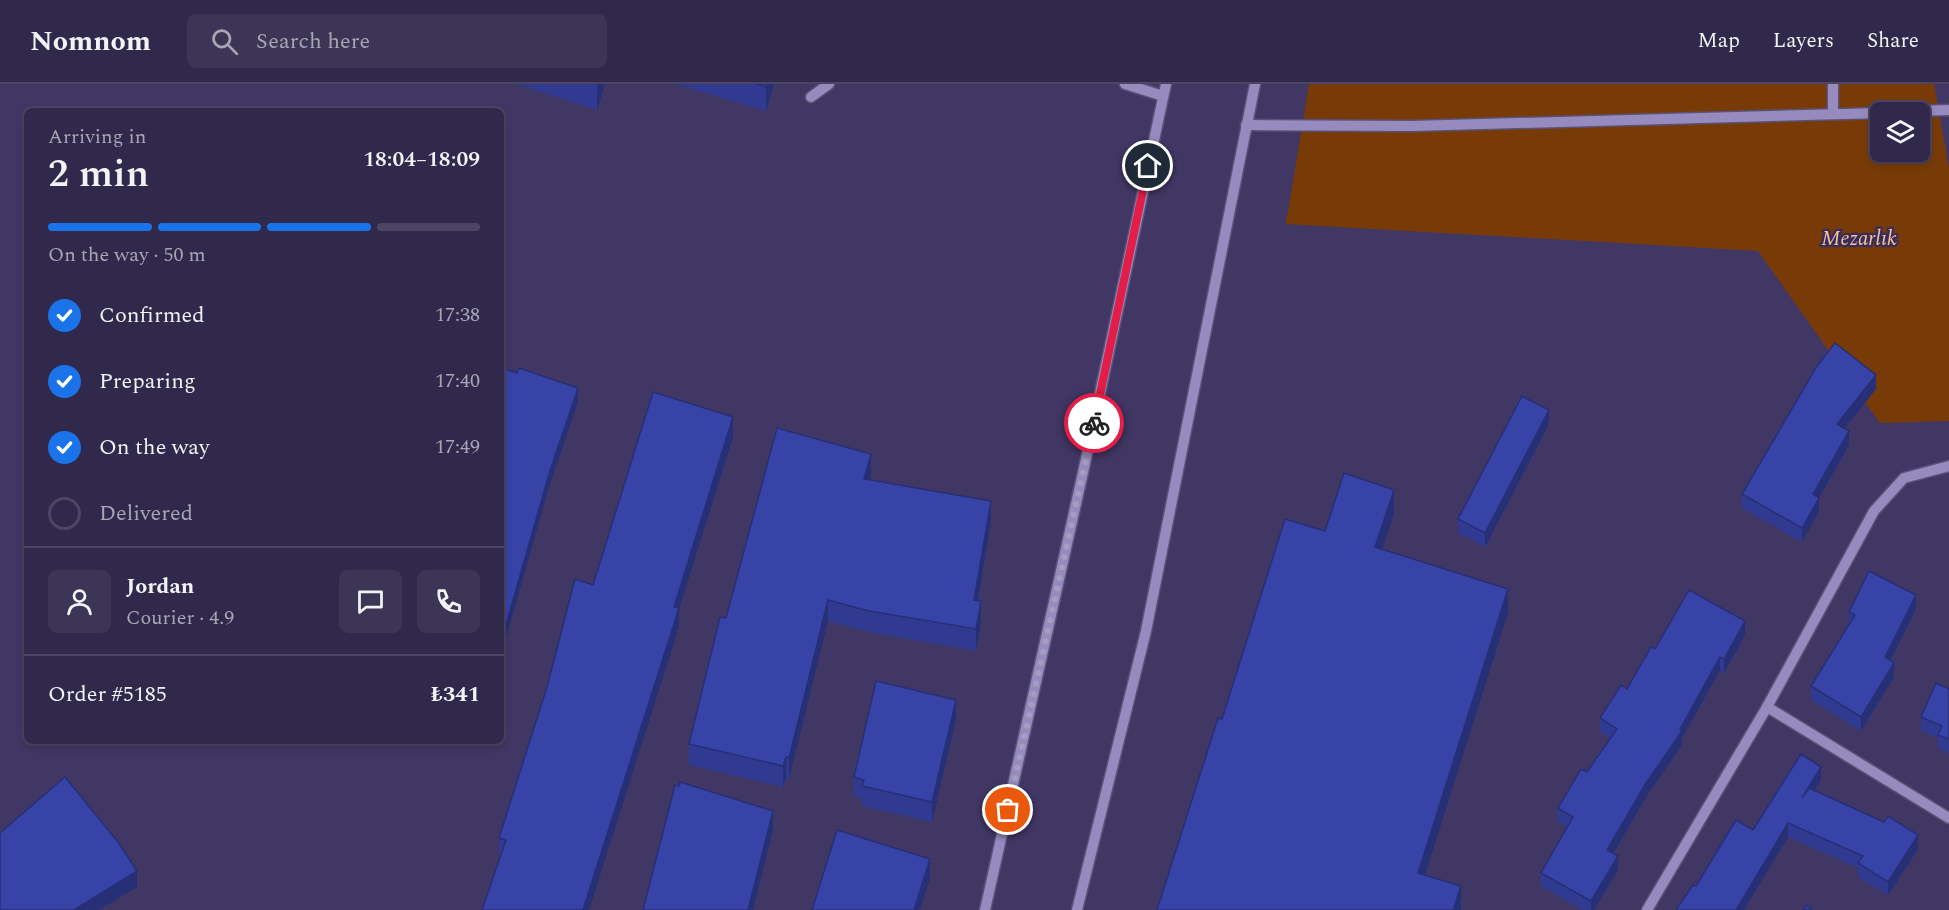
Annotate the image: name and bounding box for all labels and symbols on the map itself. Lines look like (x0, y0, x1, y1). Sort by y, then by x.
pin (1122, 140, 1173, 191)
park label: Mezarlık (1821, 223, 1897, 255)
courier (1064, 393, 1124, 453)
pin (982, 784, 1033, 835)

